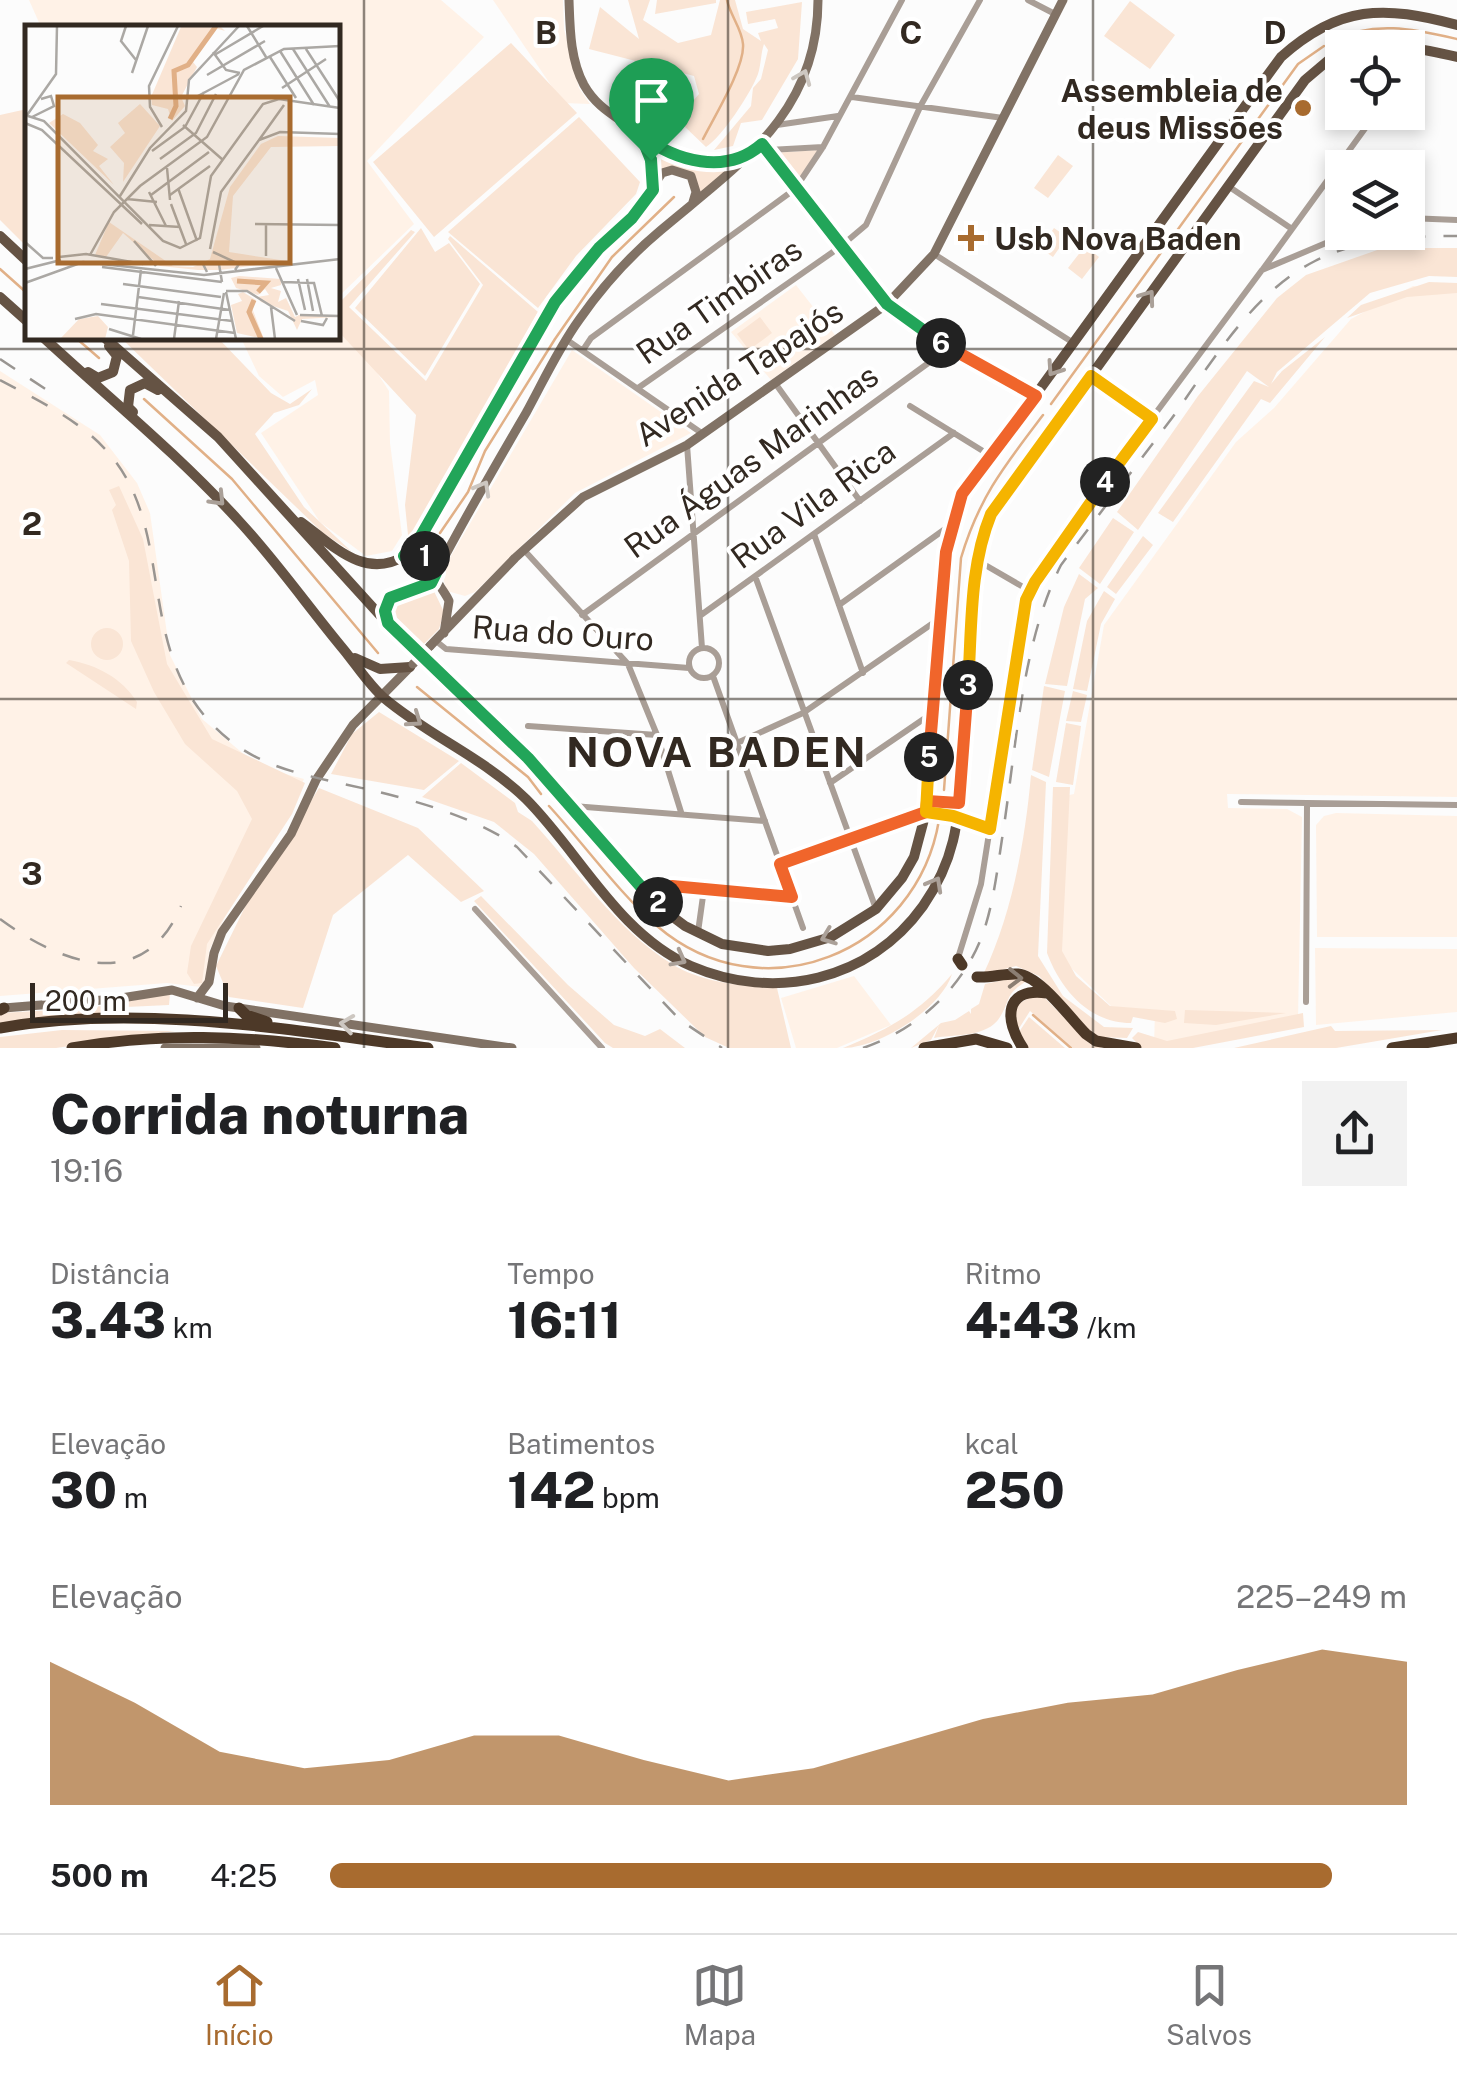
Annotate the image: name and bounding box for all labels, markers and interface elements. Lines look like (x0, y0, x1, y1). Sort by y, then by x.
text: B (535, 14, 557, 51)
text: C (900, 14, 922, 51)
text: D (1263, 14, 1287, 51)
inset map (25, 25, 340, 340)
map controls (1325, 30, 1425, 250)
button: locate (1325, 30, 1425, 130)
pin (609, 58, 694, 161)
one-way arrow (791, 69, 811, 87)
place label: Assembleia de deus Missões (1060, 72, 1283, 146)
icon: arrive (624, 73, 679, 128)
marker: Assembleia de deus Missões (1292, 97, 1314, 119)
button: layers (1325, 150, 1425, 250)
place label: Usb Nova Baden (994, 220, 1241, 257)
marker: Usb Nova Baden (958, 225, 984, 251)
street label: Rua Timbiras (629, 230, 809, 372)
one-way arrow (1136, 290, 1154, 308)
street label: Avenida Tapajós (628, 292, 850, 454)
pin: 6 (916, 318, 966, 368)
text: 6 (932, 326, 950, 359)
street label: Rua Águas Marinhas (617, 357, 885, 565)
one-way arrow (1047, 358, 1066, 376)
street label: Rua Vila Rica (724, 432, 902, 576)
pin: 4 (1080, 457, 1130, 507)
text: 4 (1096, 465, 1114, 498)
one-way arrow (471, 481, 491, 499)
one-way arrow (206, 487, 224, 505)
text: 2 (22, 505, 42, 542)
pin: 1 (400, 531, 450, 581)
text: 1 (419, 539, 431, 572)
street label: Rua do Ouro (471, 608, 655, 658)
pin: 3 (943, 660, 993, 710)
text: 3 (959, 668, 977, 701)
one-way arrow (403, 708, 422, 726)
district label: NOVA BADEN (566, 727, 868, 776)
pin: 5 (904, 732, 954, 782)
text: 5 (920, 740, 938, 773)
text: 3 (21, 855, 43, 892)
one-way arrow (923, 876, 943, 894)
pin: 2 (633, 877, 683, 927)
text: 2 (649, 885, 667, 918)
one-way arrow (820, 926, 838, 946)
one-way arrow (669, 947, 687, 966)
one-way arrow (1008, 967, 1023, 988)
scale bar (30, 978, 228, 1023)
text: 200 m (45, 984, 127, 1017)
one-way arrow (338, 1014, 355, 1035)
button: share (1302, 1081, 1407, 1186)
text: Corrida noturna (50, 1082, 469, 1146)
text: 19:16 (50, 1152, 123, 1189)
text: Distância (50, 1257, 170, 1290)
text: Tempo (507, 1257, 595, 1290)
text: Ritmo (965, 1257, 1041, 1290)
text: 3.43 (50, 1290, 166, 1349)
text: 16:11 (507, 1290, 621, 1349)
text: 4:43 (965, 1290, 1080, 1349)
text: km (166, 1311, 213, 1344)
text: /km (1080, 1311, 1137, 1344)
text: Elevação (50, 1427, 166, 1460)
text: Batimentos (507, 1427, 655, 1460)
text: kcal (965, 1427, 1019, 1460)
text: 30 (50, 1460, 117, 1519)
text: 142 (507, 1460, 595, 1519)
text: 250 (965, 1460, 1065, 1519)
text: m (117, 1481, 148, 1514)
text: bpm (595, 1481, 660, 1514)
text: Elevação (50, 1578, 183, 1615)
text: 225–249 m (1236, 1578, 1407, 1615)
text: 500 m (50, 1857, 149, 1894)
text: 4:25 (210, 1857, 278, 1894)
tab: Início (205, 1958, 274, 2051)
tab: Mapa (684, 1958, 756, 2051)
tab: Salvos (1166, 1958, 1252, 2051)

